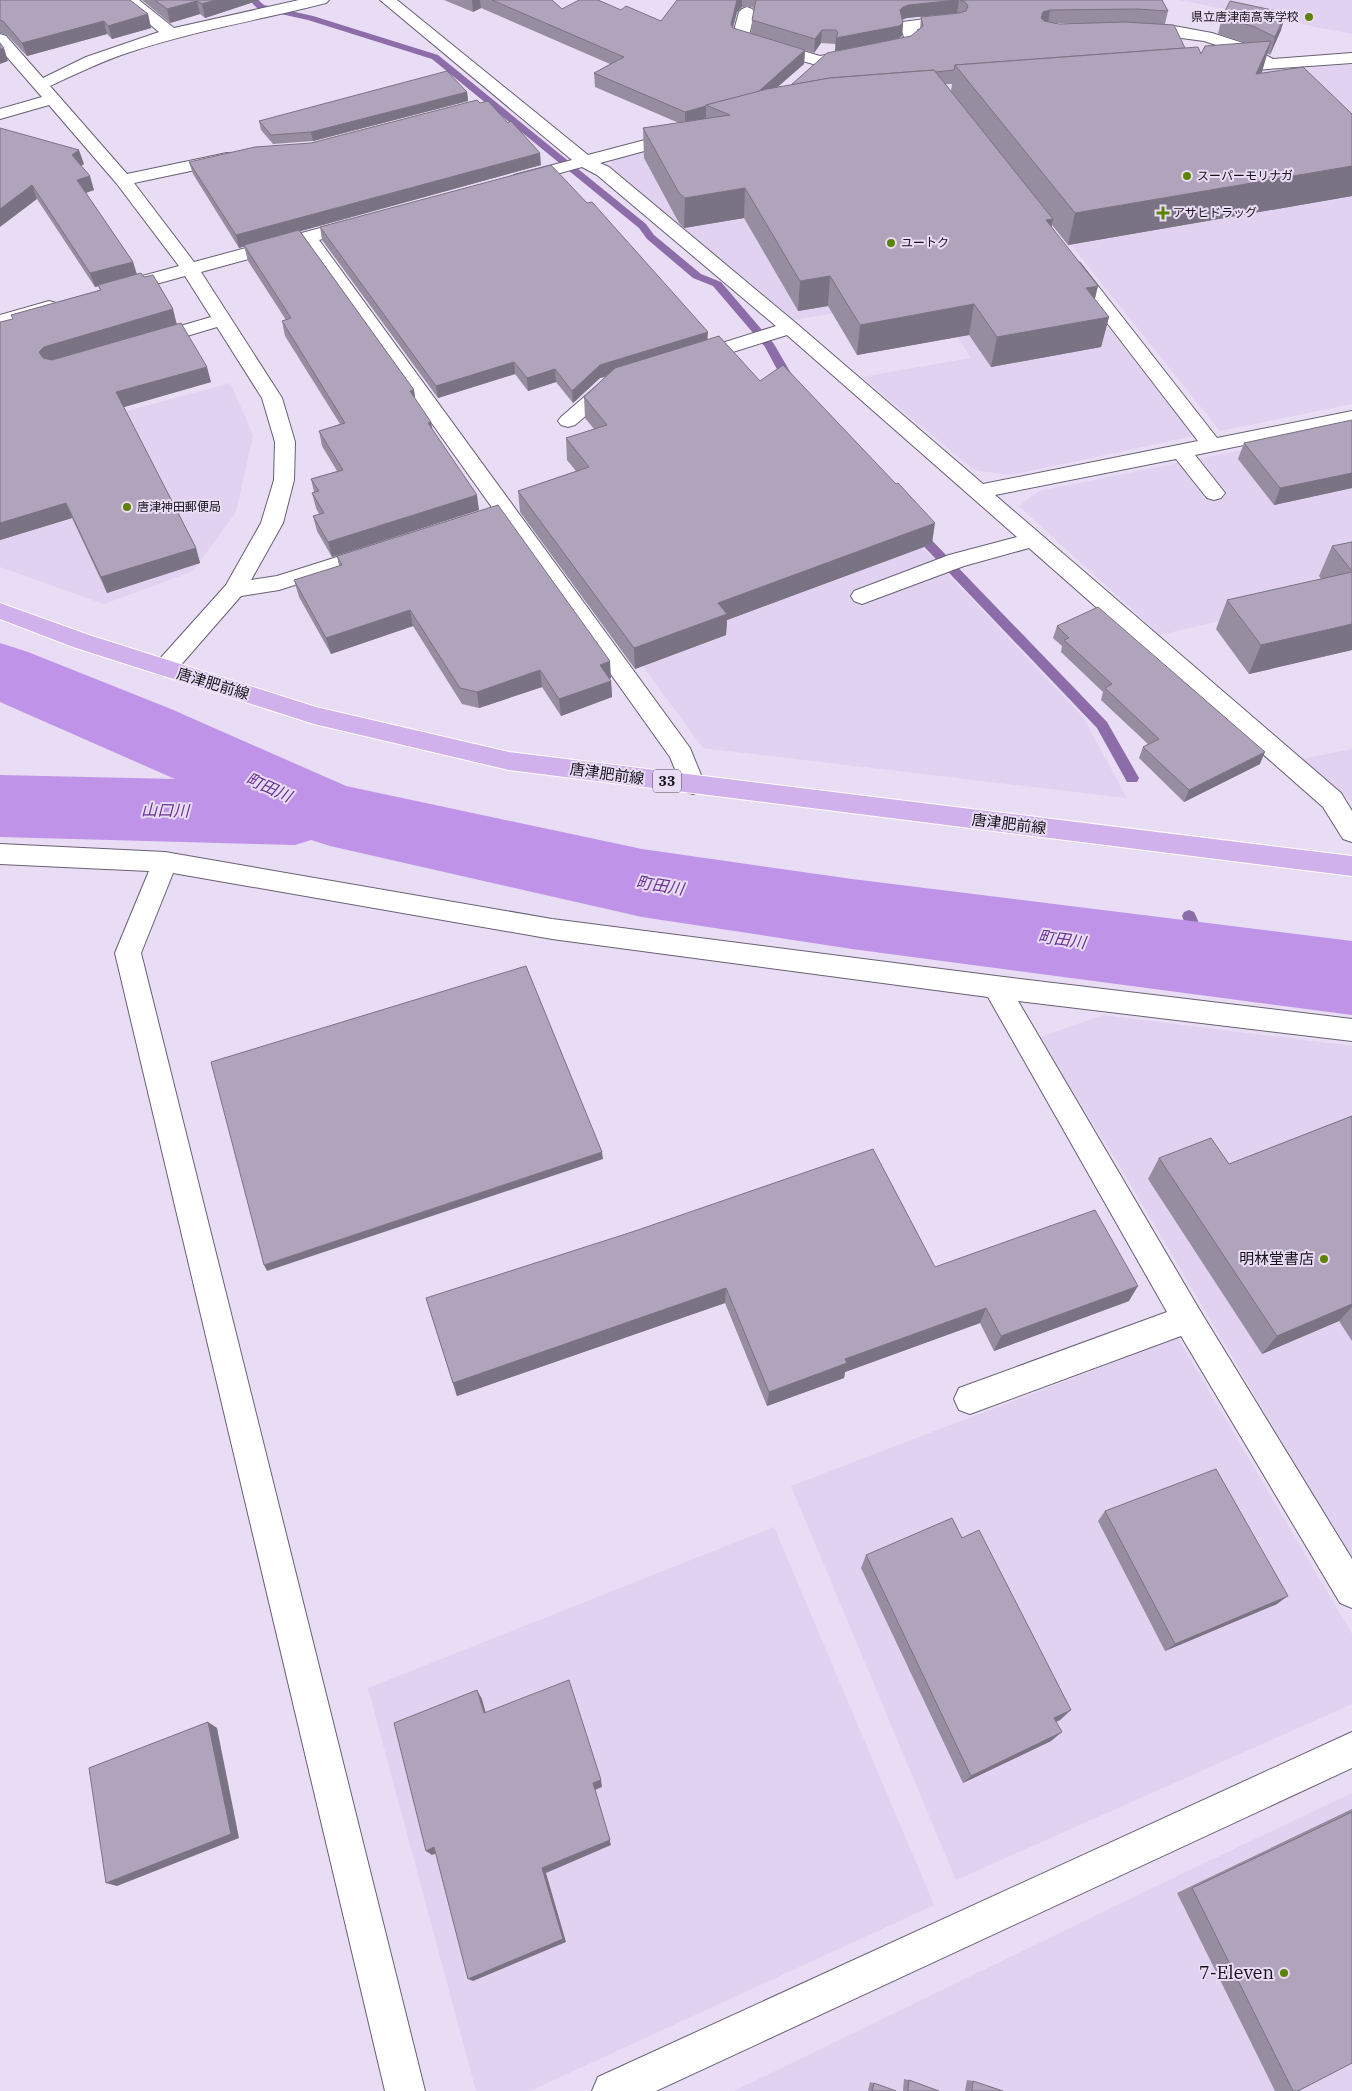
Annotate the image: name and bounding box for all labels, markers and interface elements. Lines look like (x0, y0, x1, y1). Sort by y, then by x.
place label: 県立唐津南高等学校 (1191, 9, 1299, 24)
marker: 県立唐津南高等学校 (1303, 11, 1315, 23)
place label: スーパーモリナガ (1197, 168, 1293, 183)
marker: スーパーモリナガ (1181, 170, 1193, 182)
place label: アサヒドラッグ (1173, 205, 1257, 220)
marker: アサヒドラッグ (1157, 207, 1169, 219)
place label: ユートク (901, 235, 949, 250)
marker: ユートク (885, 237, 897, 249)
place label: 唐津神田郵便局 (137, 499, 221, 514)
marker: 唐津神田郵便局 (121, 501, 133, 513)
street label: 唐津肥前線 (174, 663, 252, 704)
street label: 唐津肥前線 (569, 759, 646, 788)
water label: 町田川 (243, 768, 297, 807)
road number: 33 (653, 769, 681, 792)
water label: 山口川 (141, 800, 191, 820)
street label: 唐津肥前線 (971, 810, 1047, 838)
water label: 町田川 (635, 871, 687, 899)
water label: 町田川 (1037, 926, 1089, 953)
place label: 明林堂書店 (1239, 1249, 1314, 1268)
marker: 明林堂書店 (1318, 1253, 1330, 1265)
place label: 7-Eleven (1199, 1961, 1274, 1984)
marker: 7-Eleven (1278, 1967, 1290, 1979)

